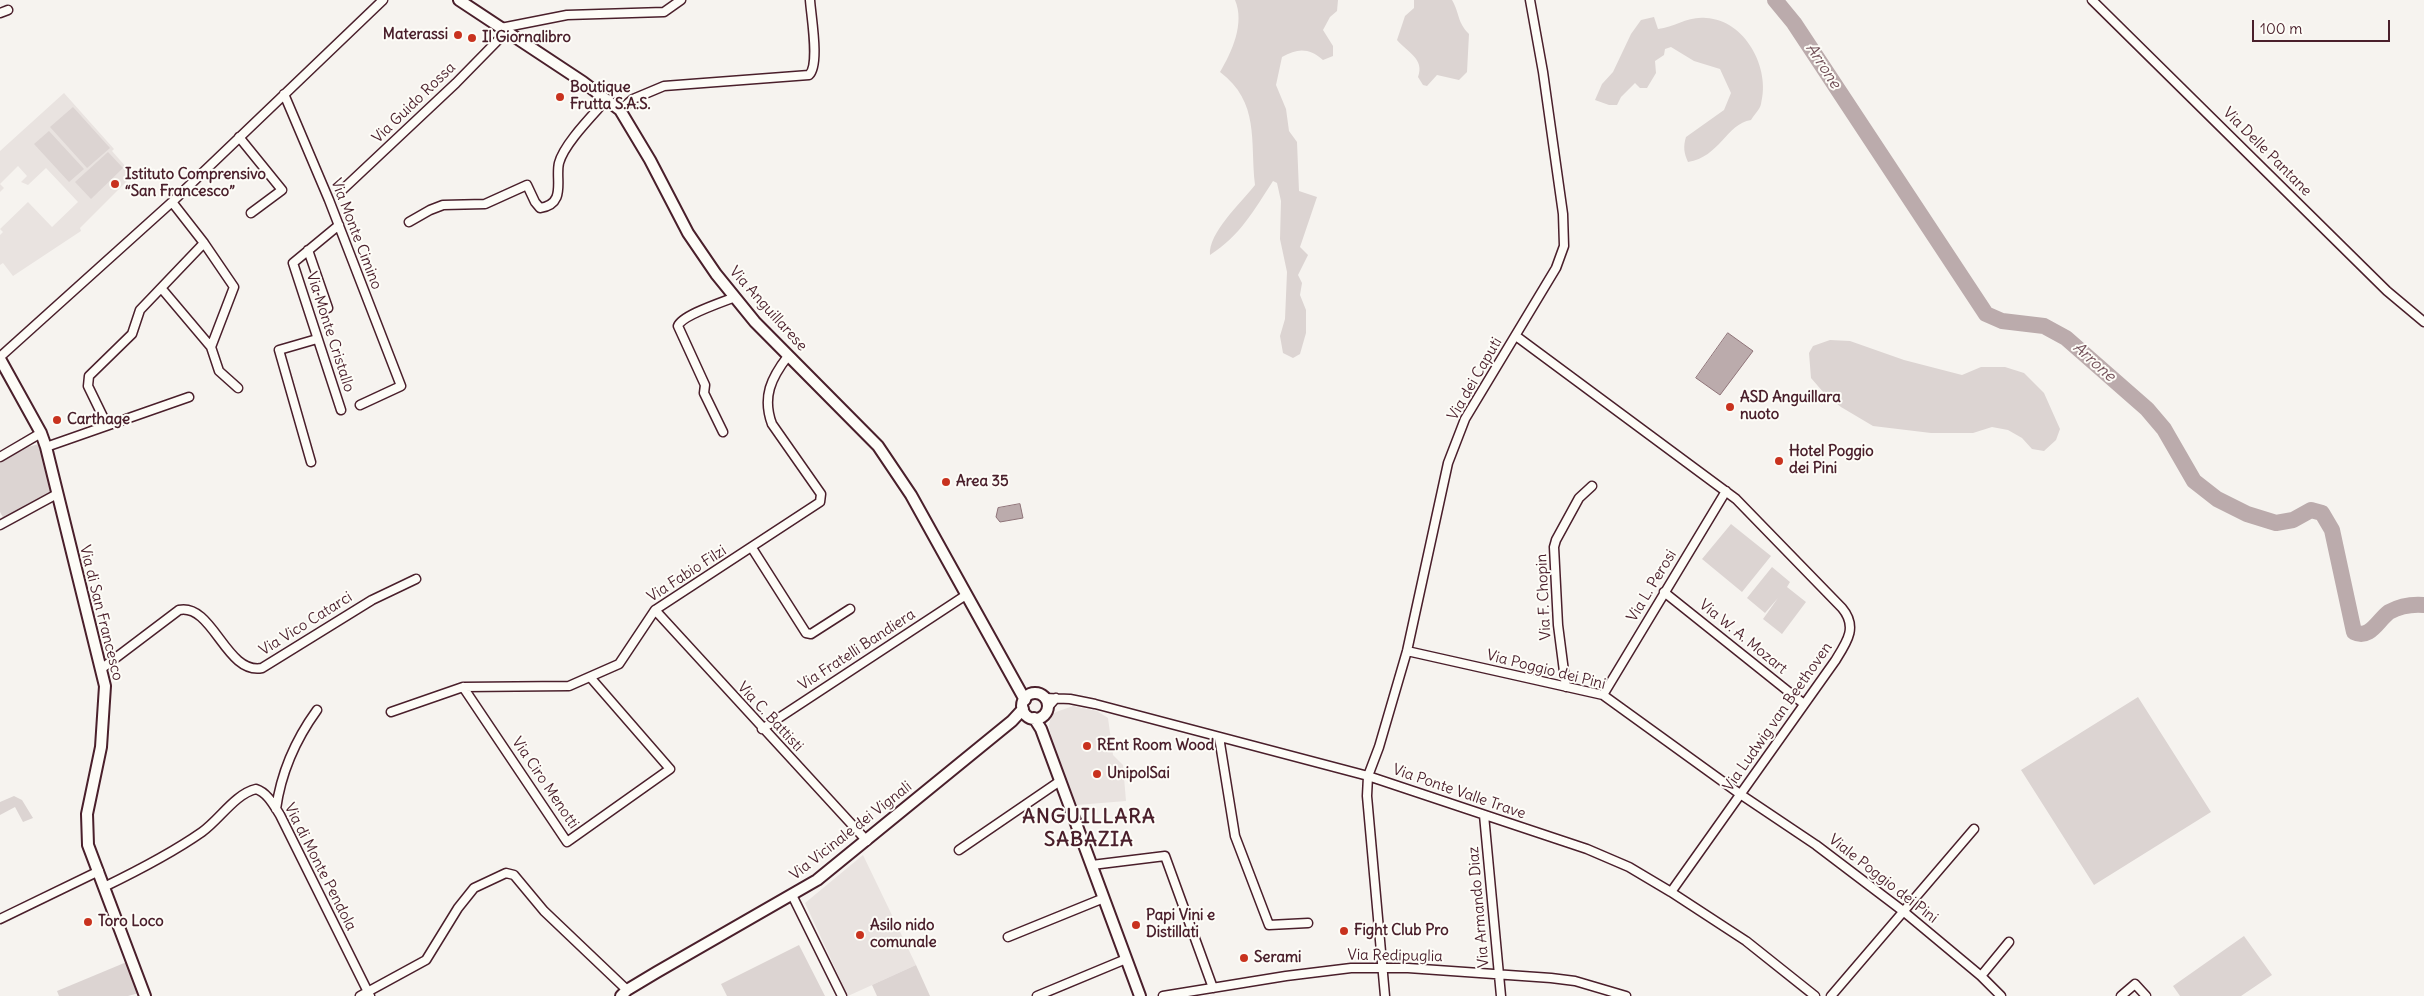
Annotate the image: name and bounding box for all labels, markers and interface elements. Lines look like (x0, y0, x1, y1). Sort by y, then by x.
scale bar (2254, 10, 2392, 42)
text: 100 m (2260, 19, 2302, 38)
place label: Materassi (383, 26, 448, 44)
marker: Materassi (452, 29, 464, 41)
place label: Il Giornalibro (482, 29, 571, 47)
marker: Il Giornalibro (466, 32, 478, 44)
water label: Arrone (1801, 40, 1845, 92)
street label: Via Guido Rossa (369, 59, 459, 147)
place label: Boutique Frutta S.A.S. (570, 79, 651, 114)
marker: Boutique Frutta S.A.S. (554, 91, 566, 103)
street label: Via Delle Pantane (2219, 104, 2315, 200)
place label: Istituto Comprensivo “San Francesco” (125, 166, 266, 201)
street label: Via Monte Cimino (327, 176, 385, 292)
marker: Istituto Comprensivo “San Francesco” (109, 178, 121, 190)
street label: Via Anguillarese (725, 263, 811, 355)
street label: Via Monte Cristallo (302, 270, 358, 394)
street label: Via dei Caputi (1444, 334, 1506, 424)
water label: Arrone (2069, 338, 2119, 386)
place label: ASD Anguillara nuoto (1740, 389, 1841, 424)
marker: ASD Anguillara nuoto (1724, 401, 1736, 413)
place label: Carthage (67, 411, 130, 429)
marker: Carthage (51, 414, 63, 426)
place label: Hotel Poggio dei Pini (1789, 443, 1874, 478)
marker: Hotel Poggio dei Pini (1773, 455, 1785, 467)
place label: Area 35 (956, 473, 1009, 491)
marker: Area 35 (940, 476, 952, 488)
street label: Via Fabio Filzi (644, 542, 730, 606)
street label: Via di San Francesco (75, 543, 127, 683)
street label: Via L. Perosi (1623, 547, 1681, 625)
street label: Via F. Chopin (1533, 553, 1555, 641)
street label: Via Vico Catarci (256, 588, 356, 660)
street label: Via W. A. Mozart (1695, 596, 1791, 678)
street label: Via Fratelli Bandiera (795, 605, 919, 695)
street label: Via Ludwig van Beethoven (1720, 639, 1836, 795)
street label: Via Poggio dei Pini (1484, 646, 1608, 694)
street label: Via C. Battisti (733, 678, 807, 756)
street label: Via Ciro Menotti (508, 734, 582, 832)
place label: REnt Room Wood (1097, 737, 1214, 755)
marker: REnt Room Wood (1081, 740, 1093, 752)
street label: Via Ponte Valle Trave (1390, 761, 1528, 823)
place label: UnipolSai (1107, 765, 1170, 783)
marker: UnipolSai (1091, 768, 1103, 780)
street label: Via Vicinale dei Vignali (786, 778, 916, 884)
street label: Via di Monte Pendola (280, 800, 360, 934)
district label: ANGUILLARA SABAZIA (1021, 805, 1157, 852)
street label: Viale Poggio dei Pini (1825, 831, 1941, 927)
street label: Via Armando Diaz (1465, 846, 1493, 968)
place label: Papi Vini e Distillati (1146, 907, 1215, 942)
place label: Toro Loco (98, 913, 164, 931)
marker: Toro Loco (82, 916, 94, 928)
place label: Asilo nido comunale (870, 917, 936, 952)
marker: Papi Vini e Distillati (1130, 919, 1142, 931)
place label: Fight Club Pro (1354, 922, 1449, 940)
marker: Fight Club Pro (1338, 925, 1350, 937)
marker: Asilo nido comunale (854, 929, 866, 941)
street label: Via Redipuglia (1347, 946, 1443, 966)
place label: Serami (1254, 949, 1301, 967)
marker: Serami (1238, 952, 1250, 964)

